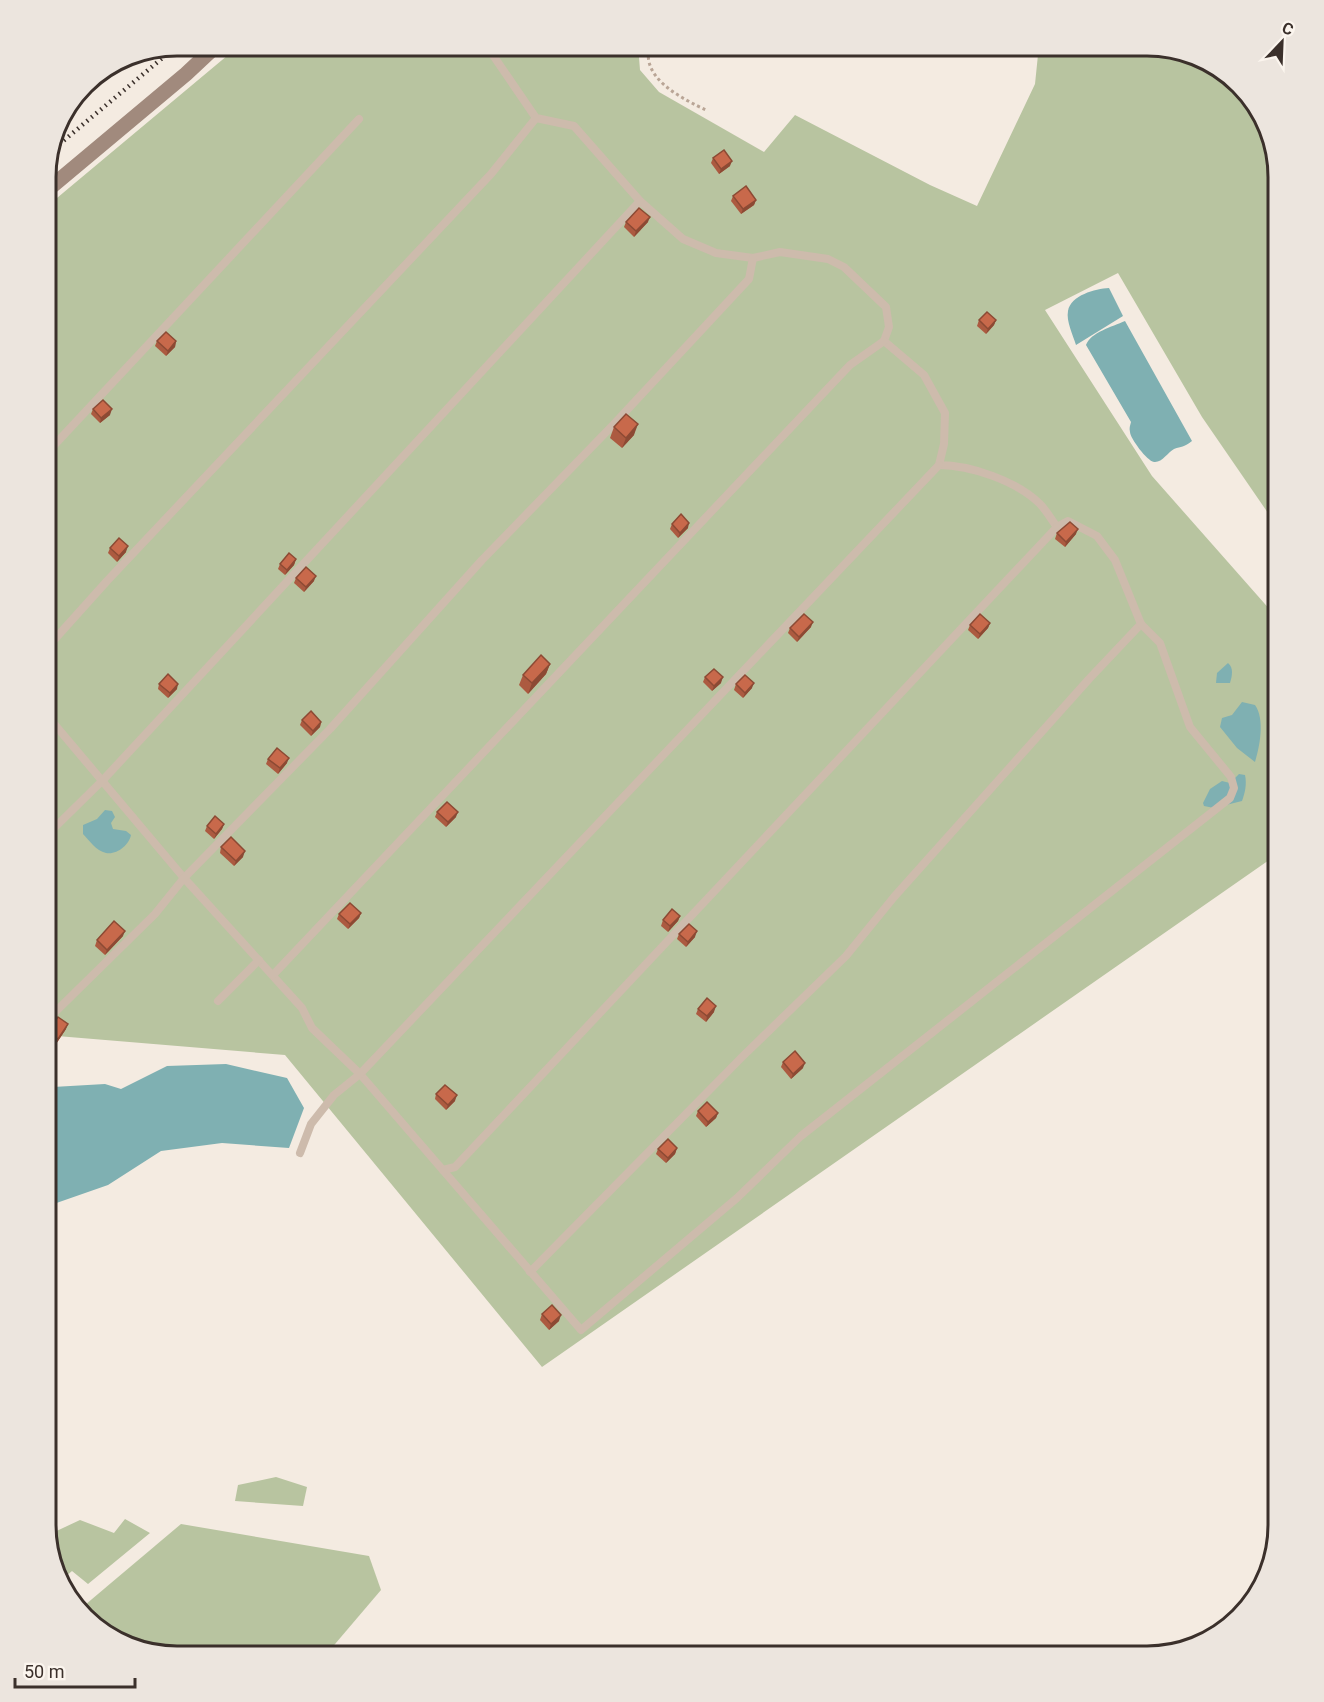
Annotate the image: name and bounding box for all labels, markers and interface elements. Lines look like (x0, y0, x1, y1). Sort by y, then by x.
north arrow (1252, 12, 1312, 72)
text: С (1279, 18, 1296, 39)
scale bar (15, 1651, 135, 1689)
text: 50 m (24, 1661, 64, 1682)

